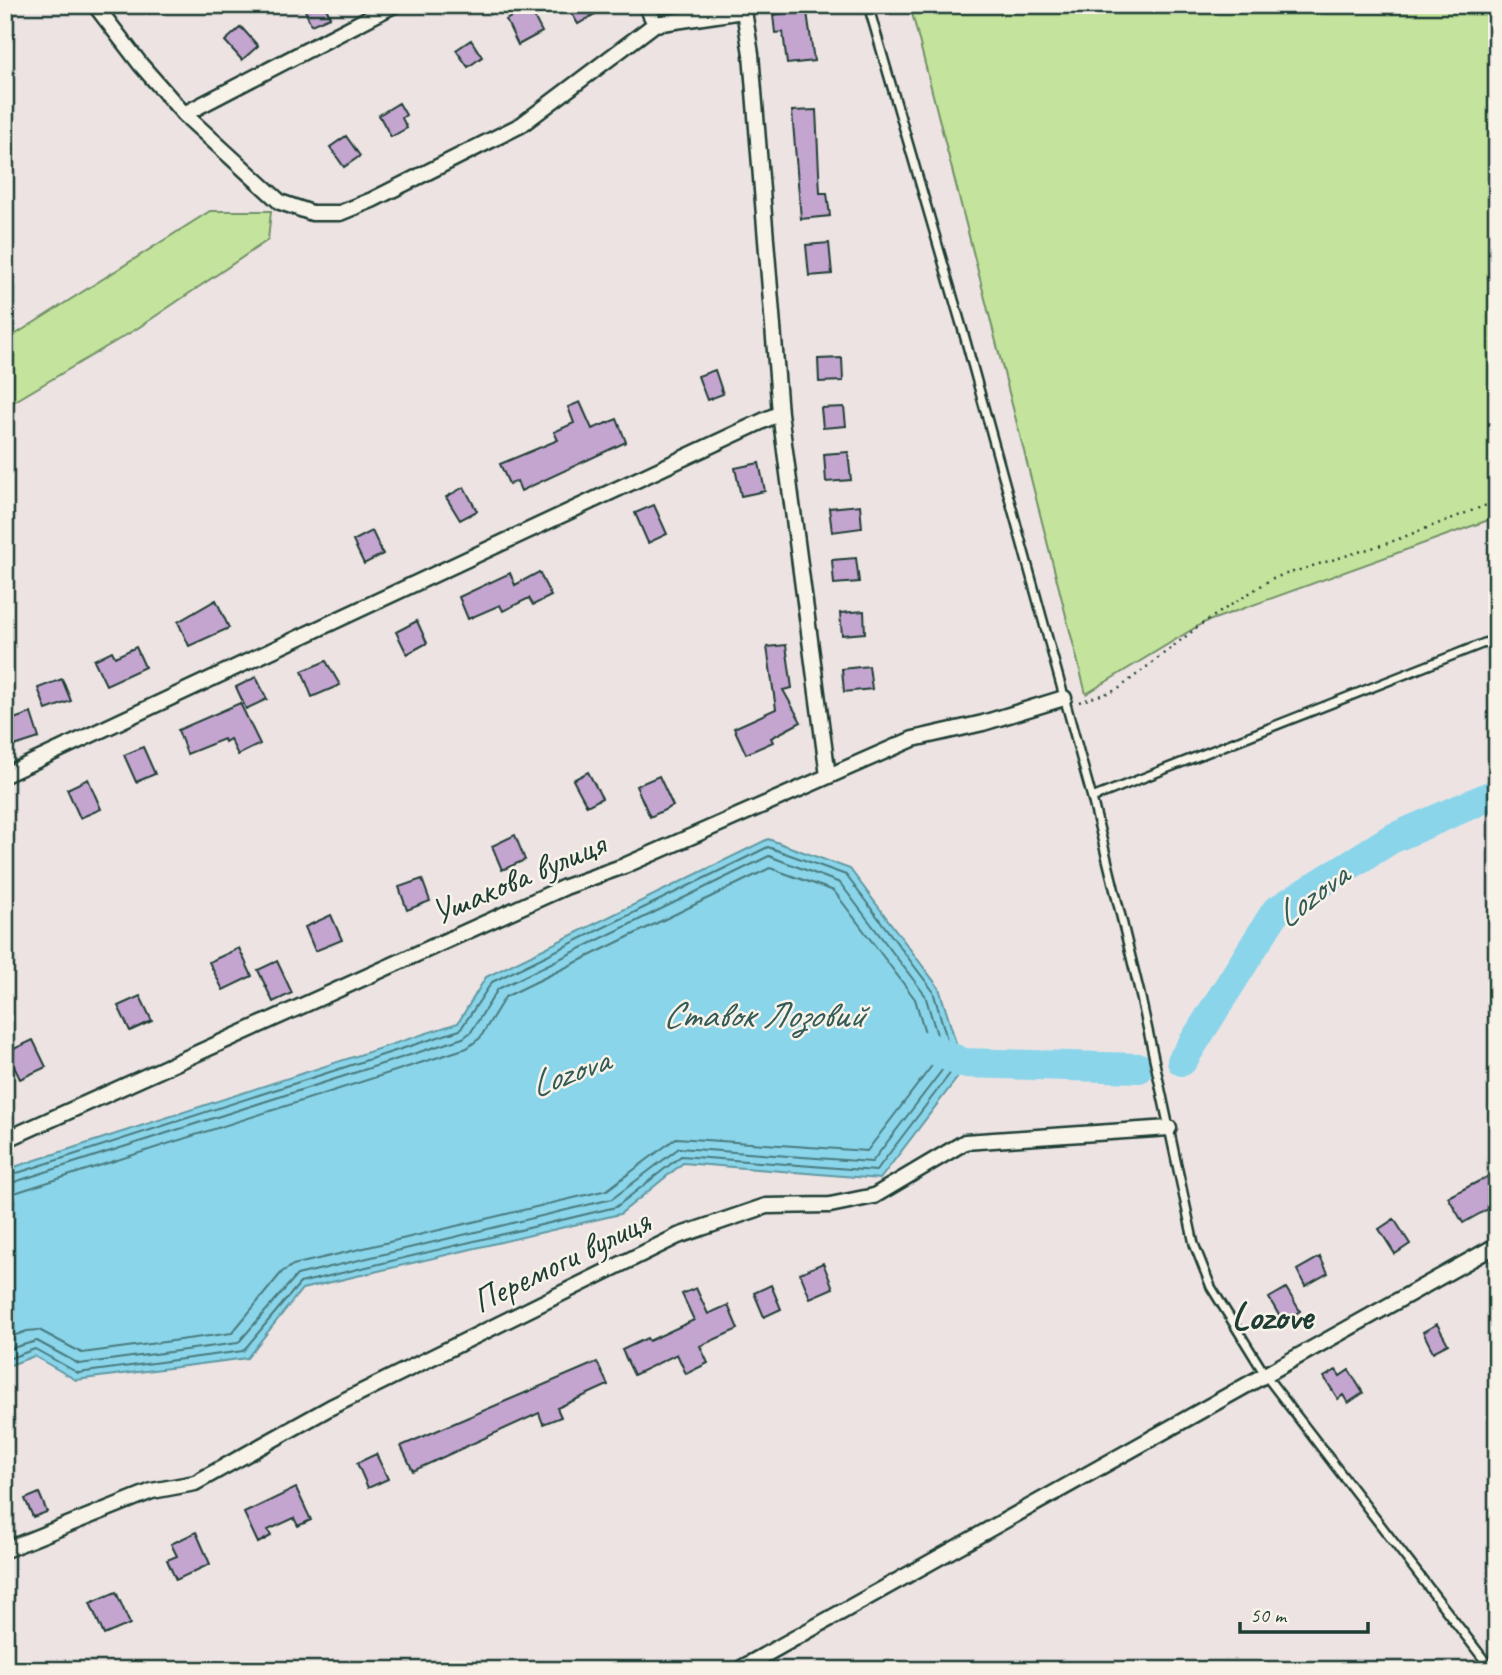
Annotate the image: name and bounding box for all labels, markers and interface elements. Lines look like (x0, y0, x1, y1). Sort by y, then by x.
street label: Ушакова вулиця (424, 820, 615, 935)
water label: Lozova (1265, 850, 1361, 938)
water label: Ставок Лозовий (662, 991, 871, 1039)
water label: Lozova (523, 1035, 619, 1108)
street label: Перемоги вулиця (465, 1198, 659, 1323)
district label: Lozove (1232, 1293, 1316, 1340)
scale bar (1240, 1591, 1367, 1635)
text: 50 m (1250, 1602, 1288, 1628)

